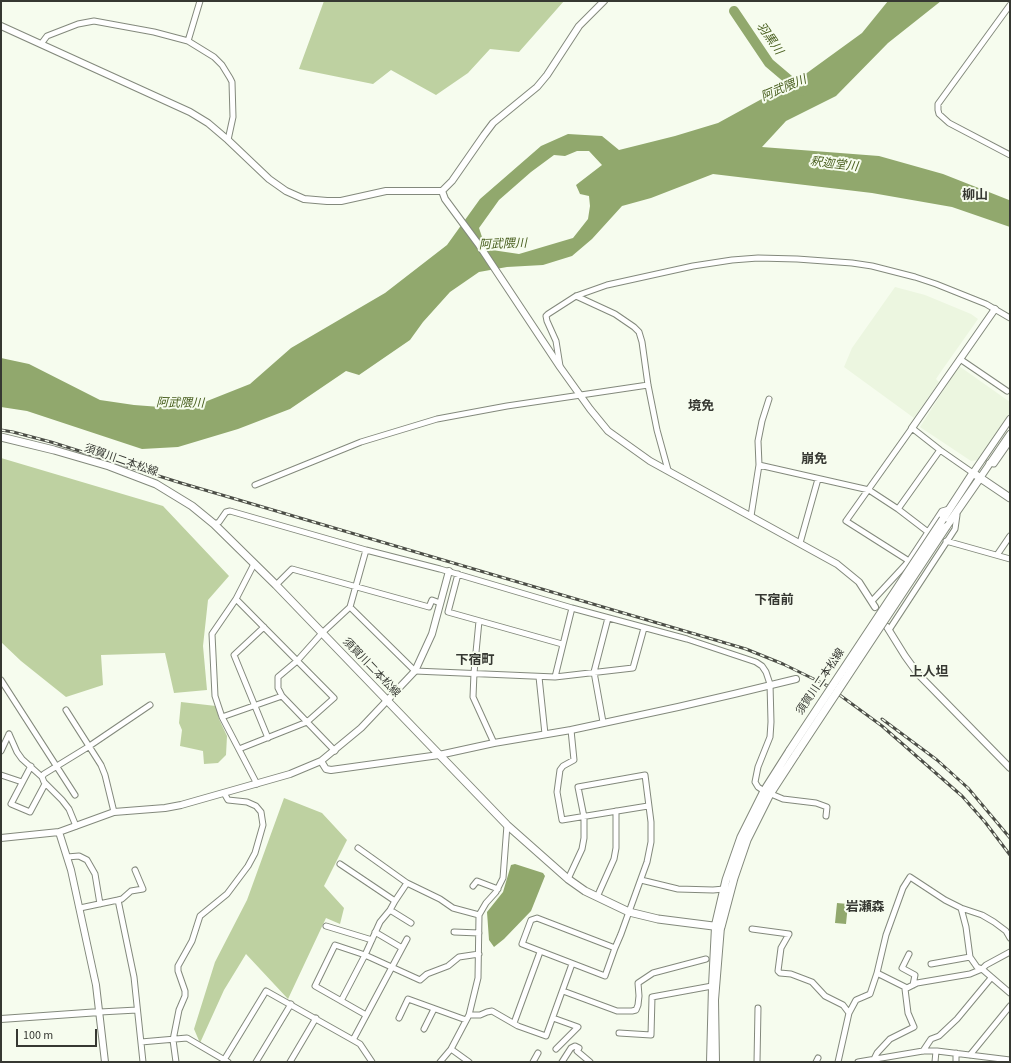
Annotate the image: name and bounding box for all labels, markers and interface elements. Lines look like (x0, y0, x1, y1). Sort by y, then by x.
water label: 羽黒川 (753, 20, 785, 58)
water label: 阿武隈川 (759, 73, 809, 105)
water label: 釈迦堂川 (809, 155, 859, 175)
district label: 柳山 (962, 188, 988, 204)
water label: 阿武隈川 (479, 237, 527, 253)
water label: 阿武隈川 (156, 396, 204, 412)
district label: 境免 (688, 399, 714, 415)
street label: 須賀川二本松線 (82, 442, 160, 480)
district label: 崩免 (801, 452, 827, 468)
district label: 下宿前 (755, 593, 793, 609)
street label: 須賀川二本松線 (340, 636, 402, 700)
street label: 須賀川二本松線 (794, 646, 848, 718)
district label: 下宿町 (456, 653, 494, 669)
district label: 上人坦 (910, 665, 948, 681)
district label: 岩瀬森 (846, 900, 884, 916)
scale bar (18, 1021, 99, 1047)
text: 100 m (23, 1027, 53, 1044)

